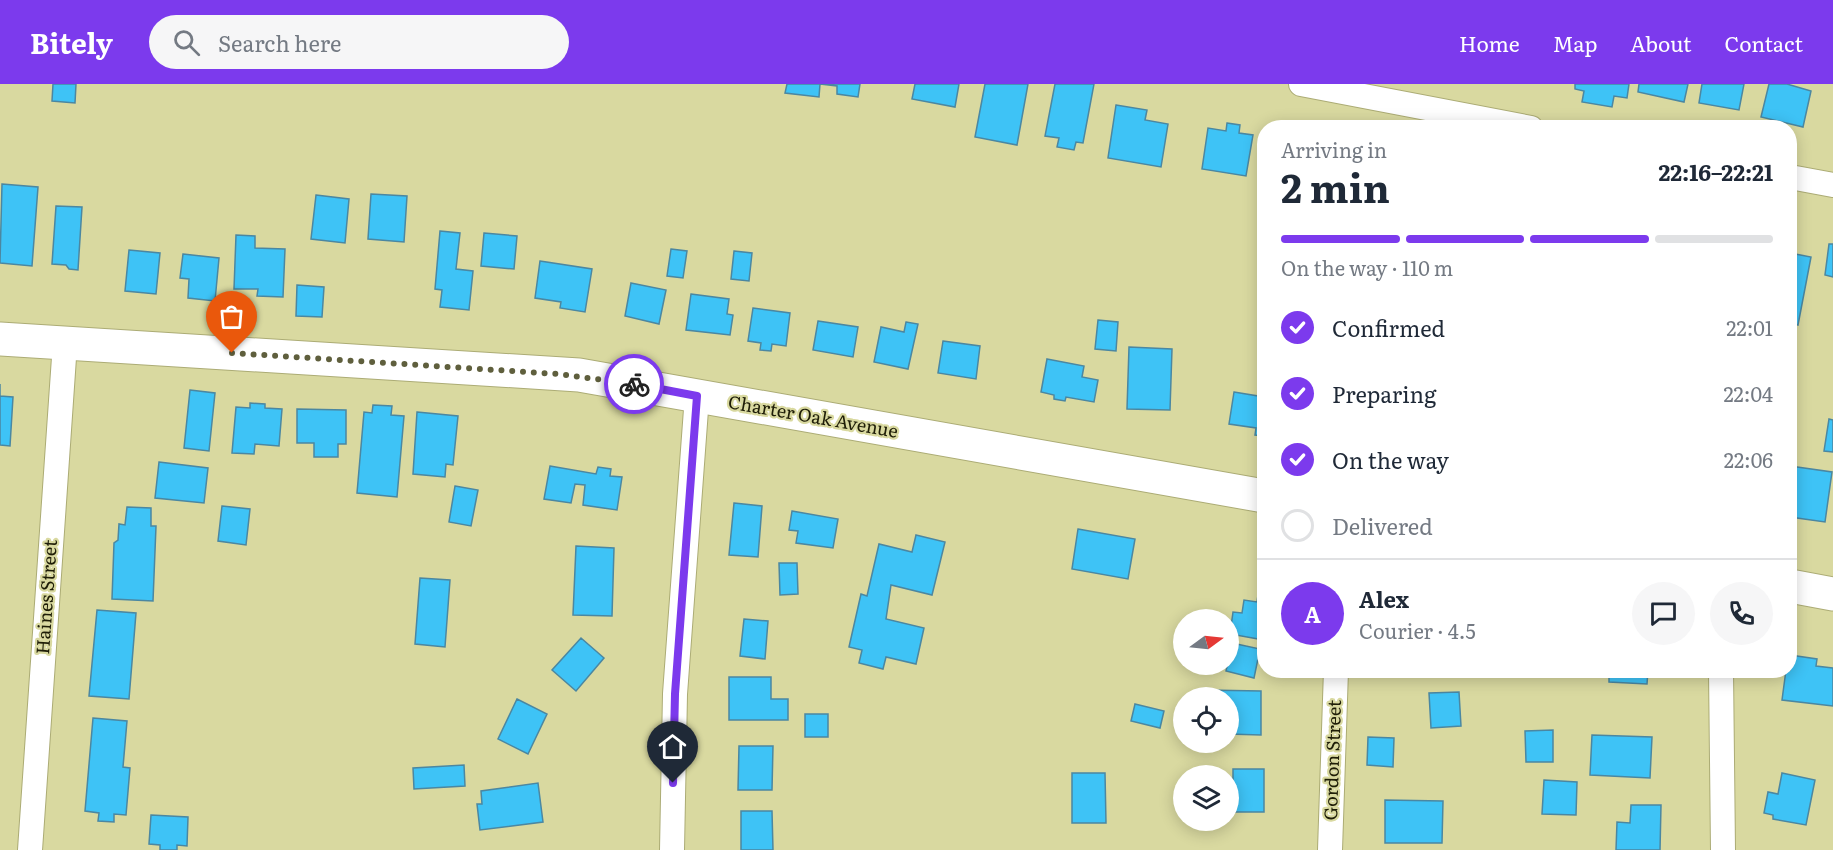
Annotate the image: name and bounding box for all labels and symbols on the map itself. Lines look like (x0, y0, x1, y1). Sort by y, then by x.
pin (206, 291, 257, 353)
courier (604, 354, 664, 414)
street label: Charter Oak Avenue (726, 387, 900, 444)
street label: Haines Street (28, 538, 63, 655)
north arrow (1173, 609, 1239, 675)
street label: Gordon Street (1316, 699, 1347, 821)
pin (647, 721, 698, 783)

